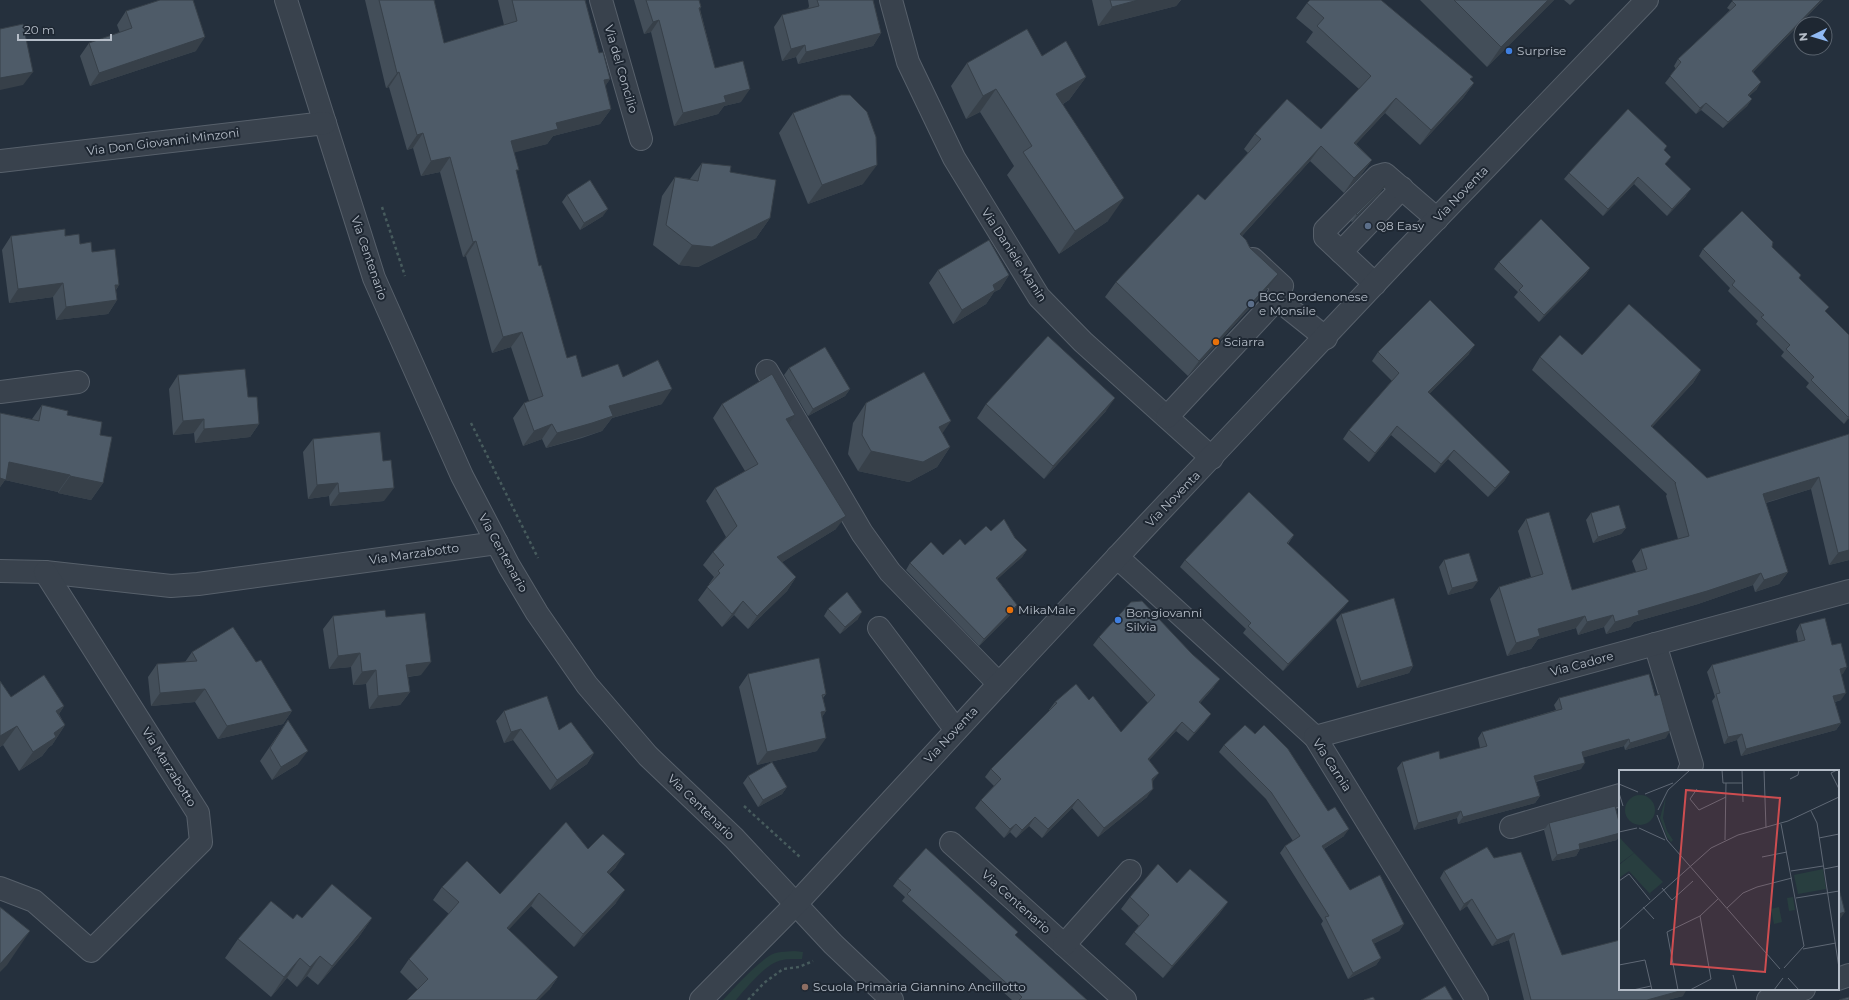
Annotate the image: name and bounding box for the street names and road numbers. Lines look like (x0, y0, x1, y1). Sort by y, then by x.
street label: Via del Concilio (602, 23, 641, 115)
street label: Via Don Giovanni Minzoni (86, 125, 240, 158)
street label: Via Noventa (1430, 163, 1491, 225)
street label: Via Daniele Manin (978, 205, 1050, 304)
street label: Via Centenario (348, 214, 391, 302)
street label: Via Noventa (1142, 468, 1203, 530)
street label: Via Centenario (476, 511, 531, 595)
street label: Via Marzabotto (368, 540, 460, 567)
street label: Via Cadore (1549, 648, 1615, 679)
street label: Via Noventa (921, 703, 981, 766)
street label: Via Marzabotto (139, 724, 200, 809)
street label: Via Carnia (1310, 735, 1355, 794)
street label: Via Centenario (665, 771, 738, 843)
street label: Via Centenario (979, 867, 1054, 937)

